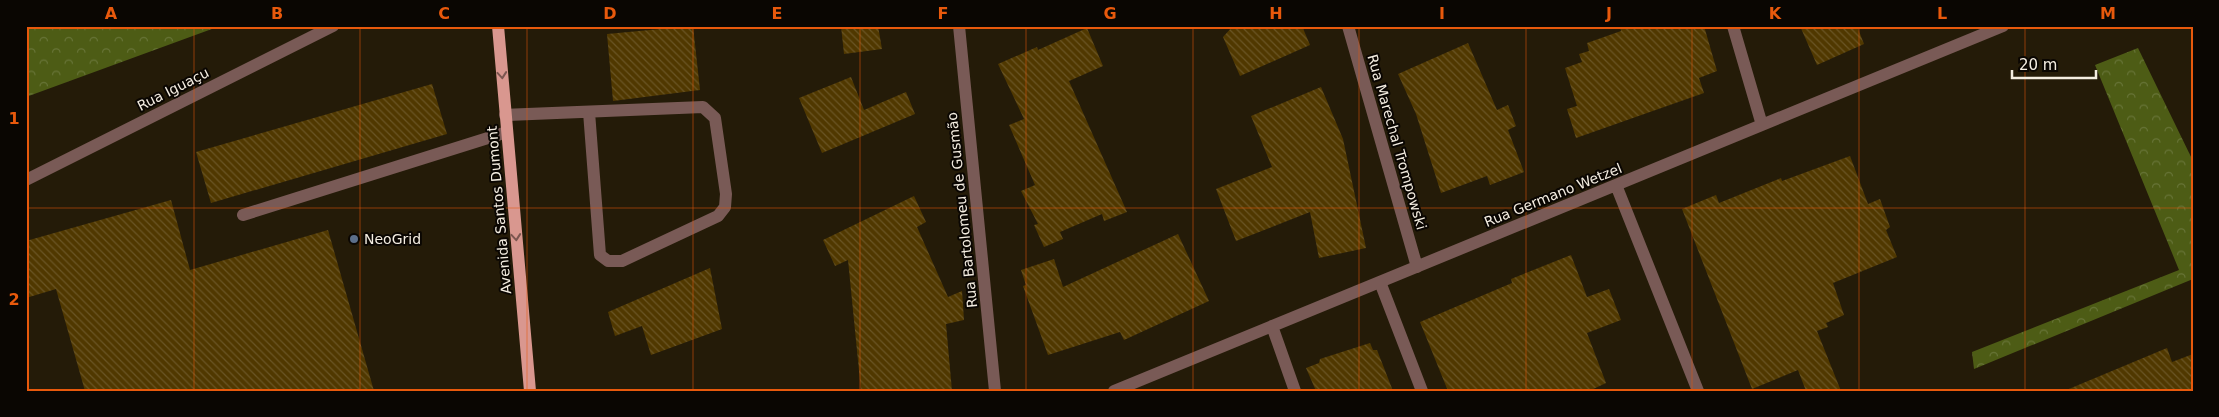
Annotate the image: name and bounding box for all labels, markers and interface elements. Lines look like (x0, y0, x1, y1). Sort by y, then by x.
text: A (105, 4, 118, 23)
text: B (271, 4, 283, 23)
text: C (438, 4, 450, 23)
text: D (603, 4, 617, 23)
text: E (772, 4, 782, 23)
text: F (938, 4, 948, 23)
text: G (1103, 4, 1117, 23)
text: H (1269, 4, 1283, 23)
text: I (1439, 4, 1445, 23)
text: J (1605, 4, 1612, 23)
text: K (1769, 4, 1782, 23)
text: L (1937, 4, 1947, 23)
text: M (2100, 4, 2116, 23)
scale bar (2012, 48, 2095, 80)
street label: Rua Marechal Trompowski (1364, 53, 1430, 231)
text: 20 m (2019, 56, 2057, 74)
street label: Rua Iguaçu (135, 64, 211, 114)
one-way arrow (496, 71, 507, 79)
text: 1 (8, 109, 20, 128)
street label: Rua Bartolomeu de Gusmão (944, 111, 980, 309)
street label: Avenida Santos Dumont (484, 125, 514, 295)
street label: Rua Germano Wetzel (1482, 160, 1624, 230)
place label: NeoGrid (364, 231, 421, 247)
marker: NeoGrid (348, 233, 360, 245)
one-way arrow (511, 233, 522, 241)
text: 2 (8, 290, 20, 309)

